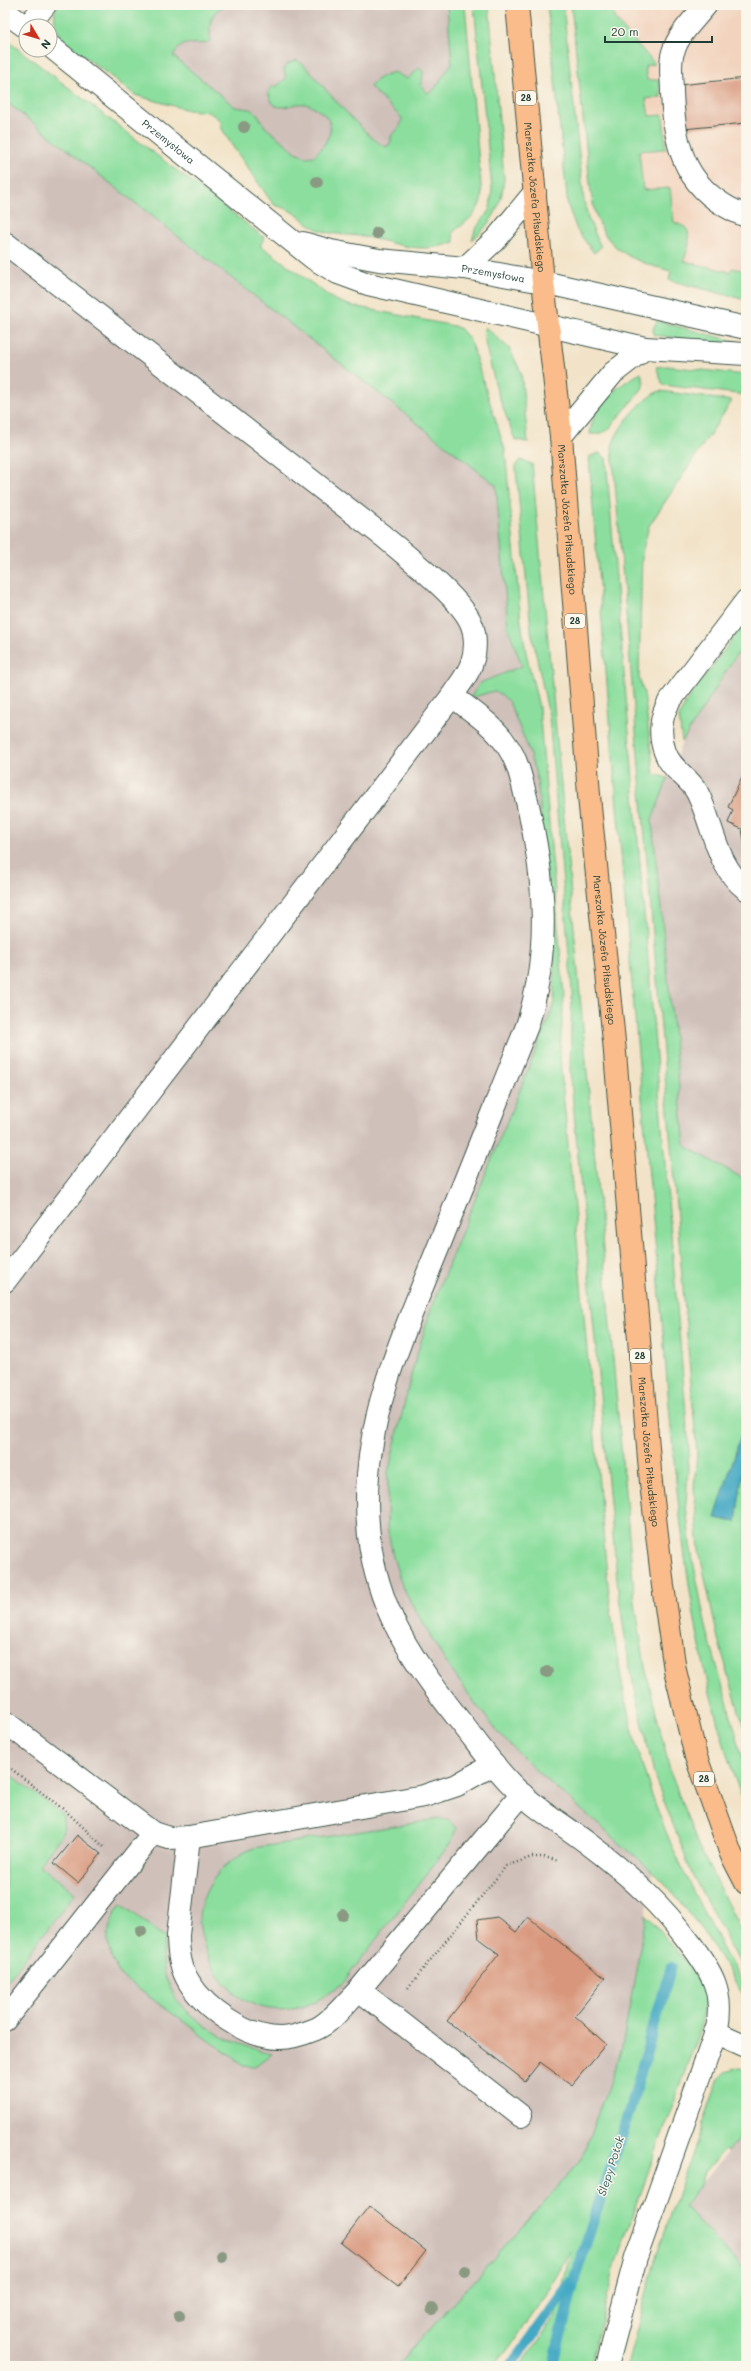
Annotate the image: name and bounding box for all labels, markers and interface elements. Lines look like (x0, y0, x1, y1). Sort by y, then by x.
north arrow (18, 18, 58, 58)
scale bar (605, 18, 712, 44)
text: 20 m (611, 23, 639, 39)
text: N (38, 37, 55, 52)
road number: 28 (516, 91, 536, 105)
street label: Przemysłowa (139, 116, 198, 167)
street label: Marszałka Józefa Piłsudskiego (521, 122, 549, 273)
street label: Przemysłowa (461, 261, 526, 286)
street label: Marszałka Józefa Piłsudskiego (555, 444, 580, 595)
road number: 28 (565, 614, 585, 628)
street label: Marszałka Józefa Piłsudskiego (590, 874, 619, 1026)
road number: 28 (630, 1349, 650, 1363)
street label: Marszałka Józefa Piłsudskiego (635, 1376, 663, 1528)
road number: 28 (694, 1772, 714, 1786)
water label: Ślepy Potok (594, 2134, 627, 2198)

